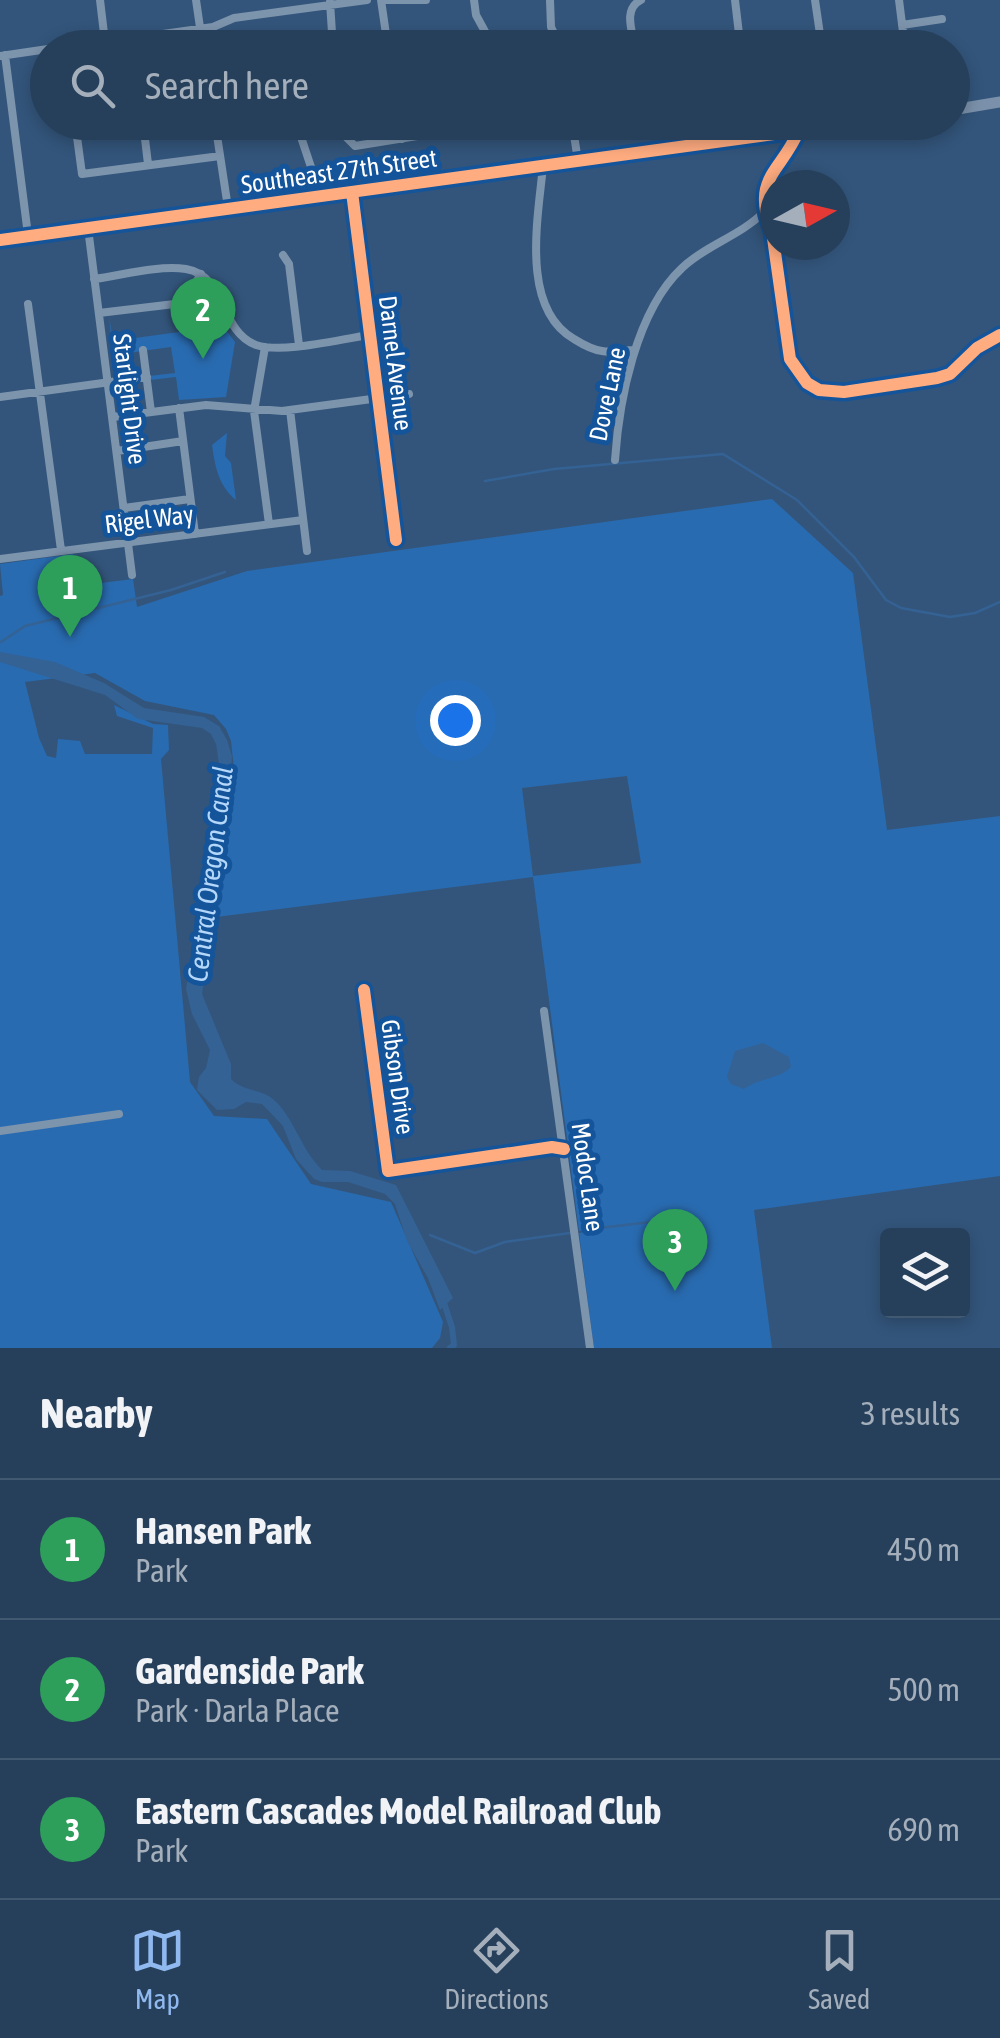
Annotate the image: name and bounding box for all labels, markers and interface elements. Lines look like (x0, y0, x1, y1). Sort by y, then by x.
search box (30, 30, 970, 140)
icon: search (65, 58, 120, 113)
text: Search here (145, 64, 309, 107)
street label: Southeast 27th Street (239, 143, 439, 199)
north arrow (760, 170, 850, 260)
pin: 2 (170, 276, 236, 359)
street label: Darnel Avenue (374, 294, 418, 432)
street label: Starlight Drive (108, 332, 152, 466)
street label: Dove Lane (583, 345, 631, 443)
street label: Rigel Way (103, 500, 195, 538)
pin: 1 (38, 554, 102, 637)
your location (430, 695, 481, 746)
water label: Central Oregon Canal (181, 764, 239, 984)
street label: Gibson Drive (376, 1018, 420, 1136)
street label: Modoc Lane (567, 1121, 609, 1233)
pin: 3 (642, 1208, 708, 1291)
map controls (880, 1228, 970, 1318)
button: layers (880, 1228, 970, 1318)
text: Nearby (40, 1389, 153, 1437)
text: 3 results (861, 1395, 960, 1432)
text: Hansen Park (135, 1509, 311, 1552)
text: 1 (65, 1531, 80, 1568)
text: 450 m (887, 1531, 960, 1568)
text: Park (135, 1552, 188, 1589)
text: Gardenside Park (135, 1649, 364, 1692)
text: 2 (65, 1671, 80, 1708)
text: 500 m (887, 1671, 960, 1708)
text: Park · Darla Place (135, 1692, 339, 1729)
text: Eastern Cascades Model Railroad Club (135, 1789, 662, 1832)
text: 3 (65, 1811, 80, 1848)
text: 690 m (887, 1811, 960, 1848)
text: Park (135, 1832, 188, 1869)
tab: Map (130, 1923, 185, 2015)
tab: Directions (444, 1923, 549, 2015)
tab: Saved (808, 1923, 870, 2015)

